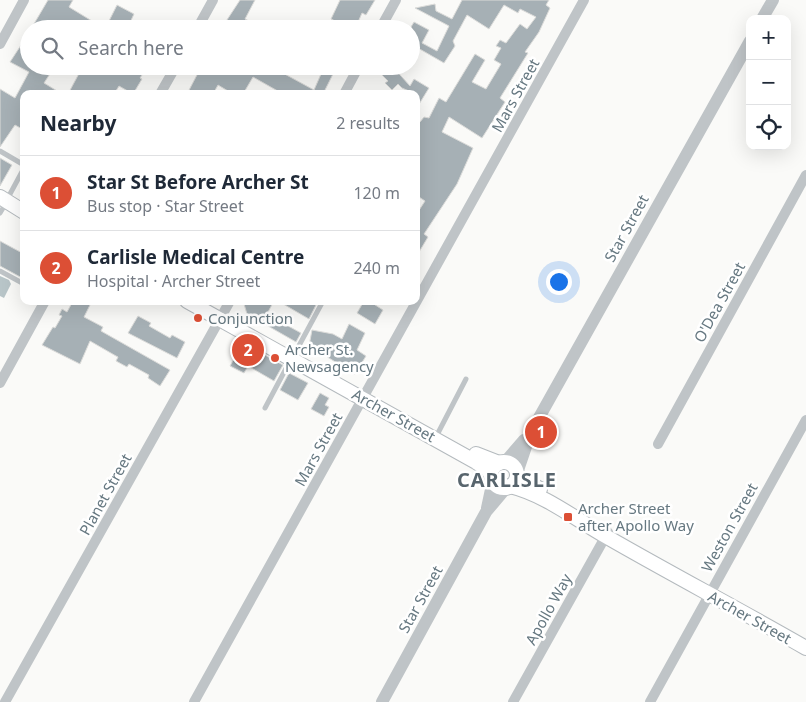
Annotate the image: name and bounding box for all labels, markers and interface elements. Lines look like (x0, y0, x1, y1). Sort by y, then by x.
map controls (746, 15, 791, 150)
button: + (746, 15, 791, 60)
search box (20, 20, 420, 75)
icon: search (38, 34, 66, 62)
text: Search here (78, 35, 184, 61)
street label: Mars Street (487, 54, 544, 135)
button: − (746, 60, 791, 105)
button: locate (746, 105, 791, 150)
text: Nearby (40, 109, 116, 137)
text: 2 results (336, 112, 400, 134)
text: Star St Before Archer St (87, 169, 309, 195)
text: 1 (51, 182, 61, 204)
text: 120 m (353, 182, 400, 204)
street label: Star Street (599, 190, 653, 265)
text: Bus stop · Star Street (87, 195, 244, 217)
text: Carlisle Medical Centre (87, 244, 304, 270)
text: 2 (51, 257, 61, 279)
text: 240 m (353, 257, 400, 279)
street label: O'Dea Street (689, 258, 750, 346)
your location (546, 269, 572, 295)
text: Hospital · Archer Street (87, 270, 260, 292)
place label: Conjunction (208, 308, 293, 328)
marker: Conjunction (192, 312, 204, 324)
pin: 2 (232, 331, 264, 369)
place label: Archer St. Newsagency (285, 339, 374, 376)
marker: Archer St. Newsagency (269, 352, 281, 364)
street label: Archer Street (349, 384, 440, 446)
street label: Mars Street (290, 408, 347, 489)
pin: 1 (525, 413, 557, 451)
street label: Planet Street (74, 449, 136, 538)
district label: CARLISLE (457, 466, 557, 493)
street label: Weston Street (696, 478, 762, 575)
place label: Archer Street after Apollo Way (578, 498, 694, 535)
marker: Archer Street after Apollo Way (562, 511, 574, 523)
street label: Star Street (393, 561, 447, 636)
street label: Apollo Way (520, 570, 576, 648)
street label: Archer Street (705, 586, 796, 648)

